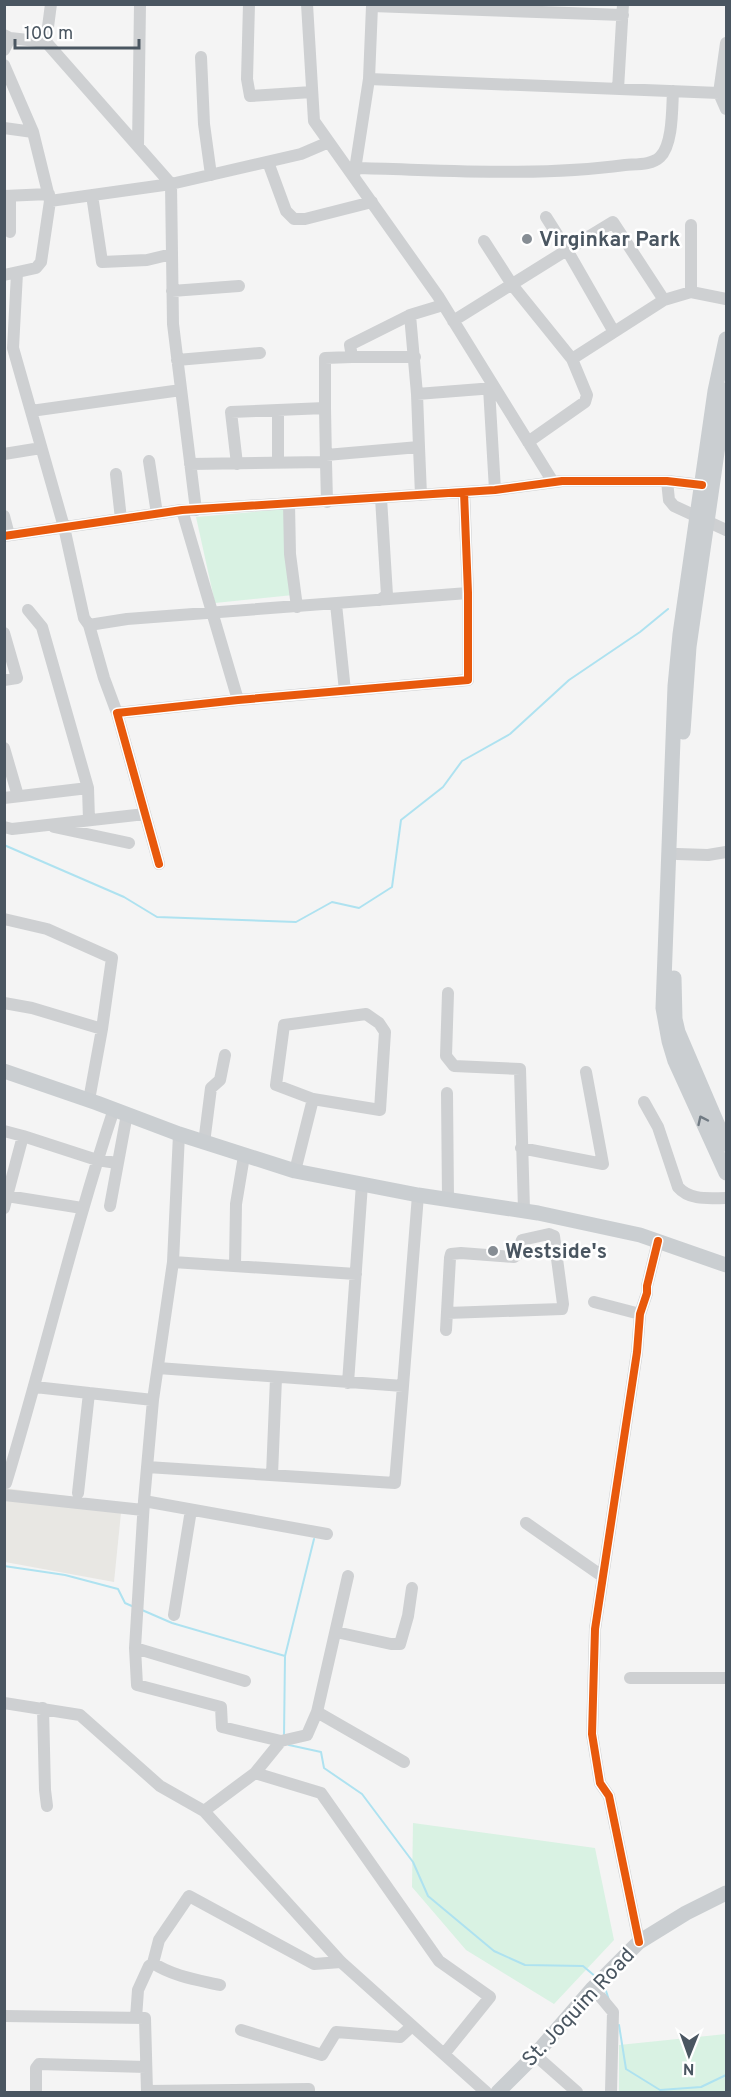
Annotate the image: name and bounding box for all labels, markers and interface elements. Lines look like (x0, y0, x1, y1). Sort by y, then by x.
scale bar (15, 12, 140, 50)
text: 100 m (24, 23, 73, 46)
place label: Virginkar Park (539, 227, 681, 254)
marker: Virginkar Park (520, 232, 534, 246)
one-way arrow (697, 1116, 709, 1127)
place label: Westside's (505, 1239, 607, 1266)
marker: Westside's (486, 1244, 500, 1258)
street label: St. Joquim Road (517, 1943, 641, 2073)
north arrow (659, 2025, 719, 2085)
text: N (683, 2058, 695, 2078)

